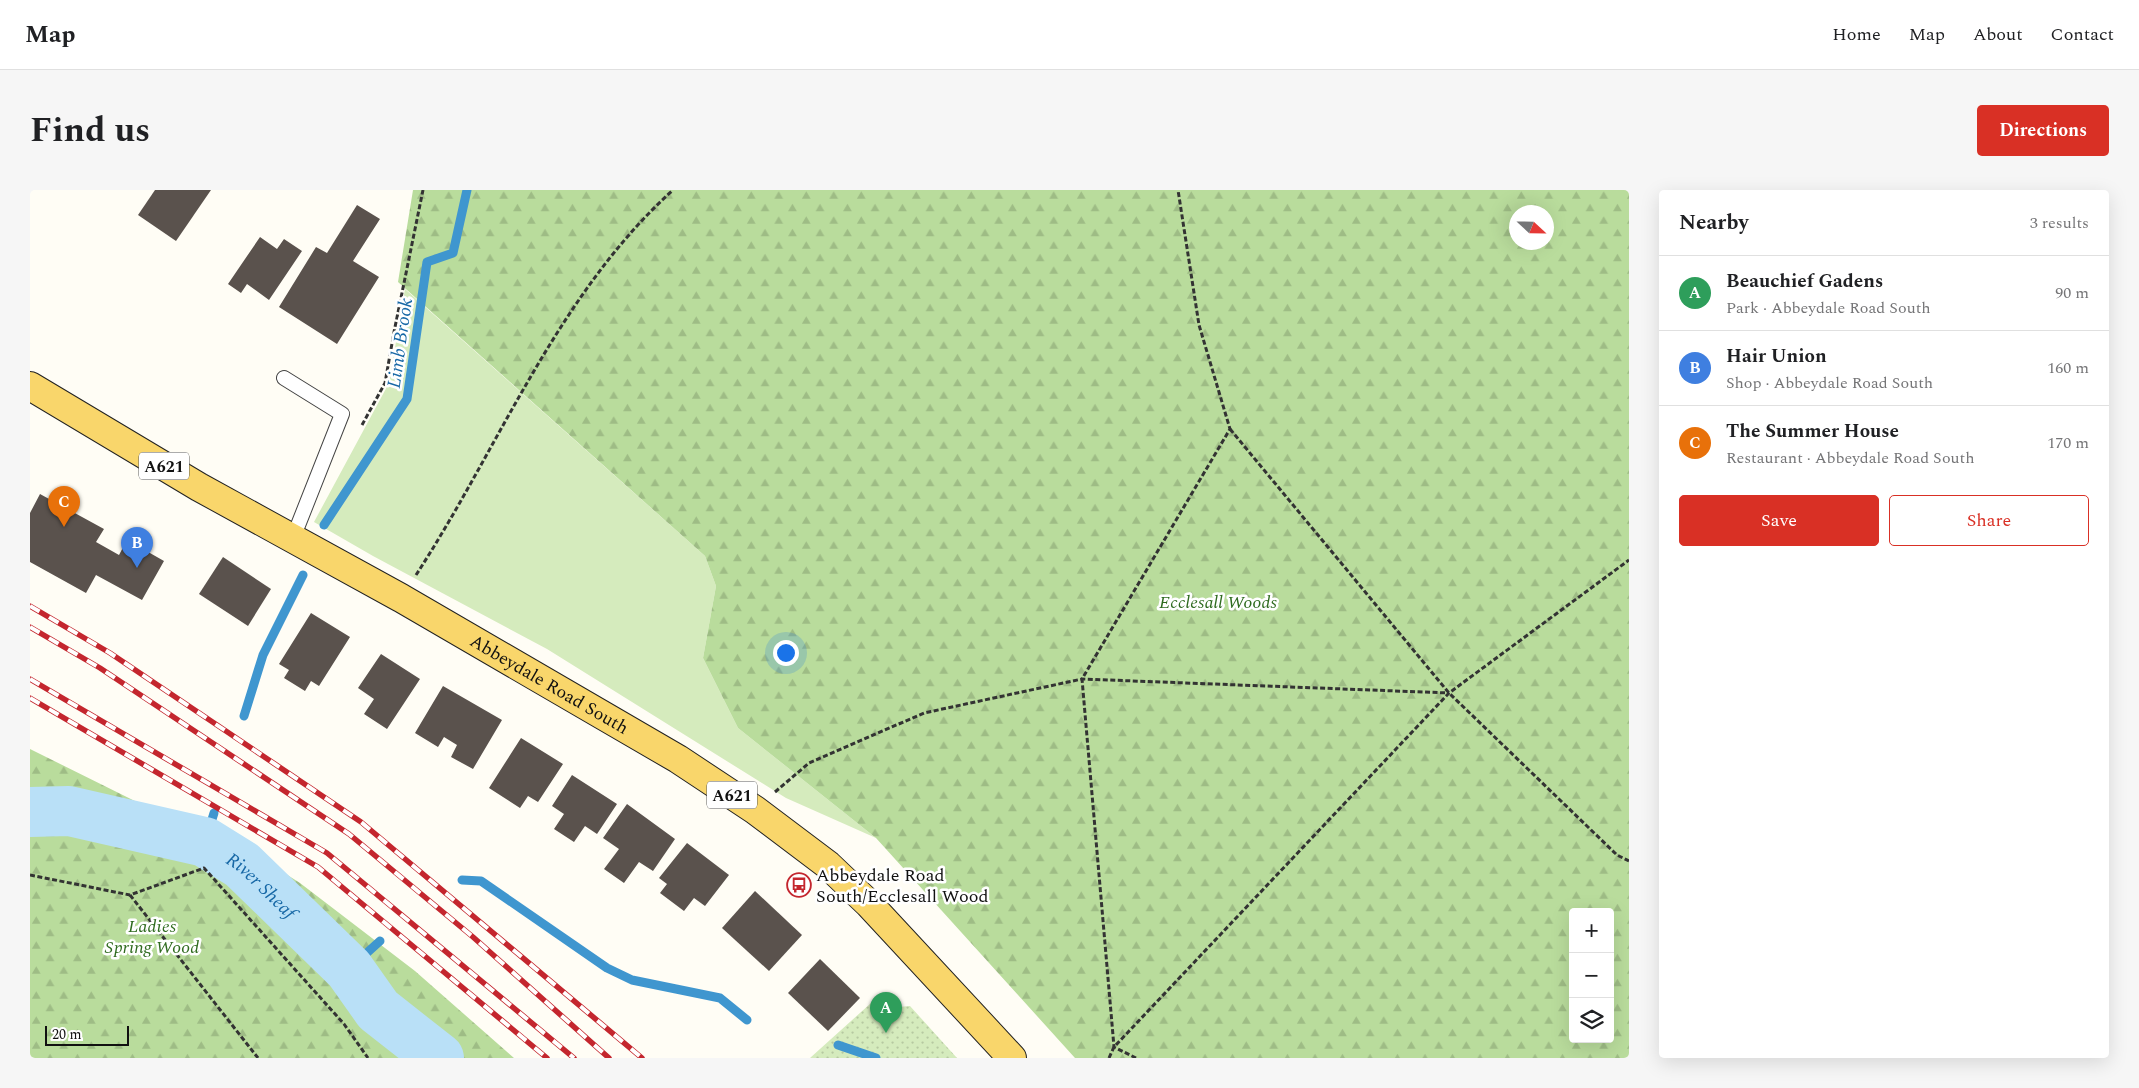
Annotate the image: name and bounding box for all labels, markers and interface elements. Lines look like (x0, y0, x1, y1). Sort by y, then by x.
text: Map (25, 17, 75, 53)
text: Home (1832, 21, 1881, 48)
text: Map (1909, 21, 1945, 48)
text: About (1973, 21, 2023, 48)
text: Contact (2051, 21, 2114, 48)
text: Find us (30, 104, 150, 157)
button: Directions (1977, 105, 2109, 156)
north arrow (1509, 205, 1554, 250)
text: Nearby (1679, 207, 1749, 239)
text: 3 results (2030, 211, 2089, 235)
text: Beauchief Gadens (1726, 267, 1883, 296)
text: A (1689, 281, 1701, 305)
text: 90 m (2055, 281, 2089, 305)
water label: Limb Brook (380, 296, 421, 390)
text: Park · Abbeydale Road South (1726, 296, 1931, 320)
text: Hair Union (1726, 342, 1827, 371)
text: B (1689, 356, 1701, 380)
text: 160 m (2047, 356, 2089, 380)
text: Shop · Abbeydale Road South (1726, 371, 1933, 395)
text: The Summer House (1726, 417, 1899, 446)
text: C (1689, 431, 1701, 455)
text: 170 m (2047, 431, 2089, 455)
text: Restaurant · Abbeydale Road South (1726, 446, 1974, 470)
road number: A621 (139, 452, 189, 480)
pin: C (48, 486, 80, 527)
button: Save (1679, 495, 1879, 546)
button: Share (1889, 495, 2089, 546)
pin: B (121, 527, 153, 568)
park label: Ecclesall Woods (1159, 589, 1278, 616)
street label: Abbeydale Road South (465, 628, 634, 741)
your location (773, 640, 799, 666)
road number: A621 (707, 782, 757, 808)
water label: River Sheaf (220, 846, 305, 929)
place label: Abbeydale Road South/Ecclesall Wood (816, 862, 989, 910)
bus stop icon: Abbeydale Road South/Ecclesall Wood (786, 872, 812, 898)
map controls (1569, 908, 1614, 1043)
button: + (1569, 908, 1614, 953)
park label: Ladies Spring Wood (105, 913, 199, 961)
button: − (1569, 953, 1614, 998)
pin: A (870, 992, 902, 1033)
button: layers (1569, 998, 1614, 1043)
scale bar (45, 1023, 129, 1046)
text: 20 m (52, 1024, 82, 1045)

